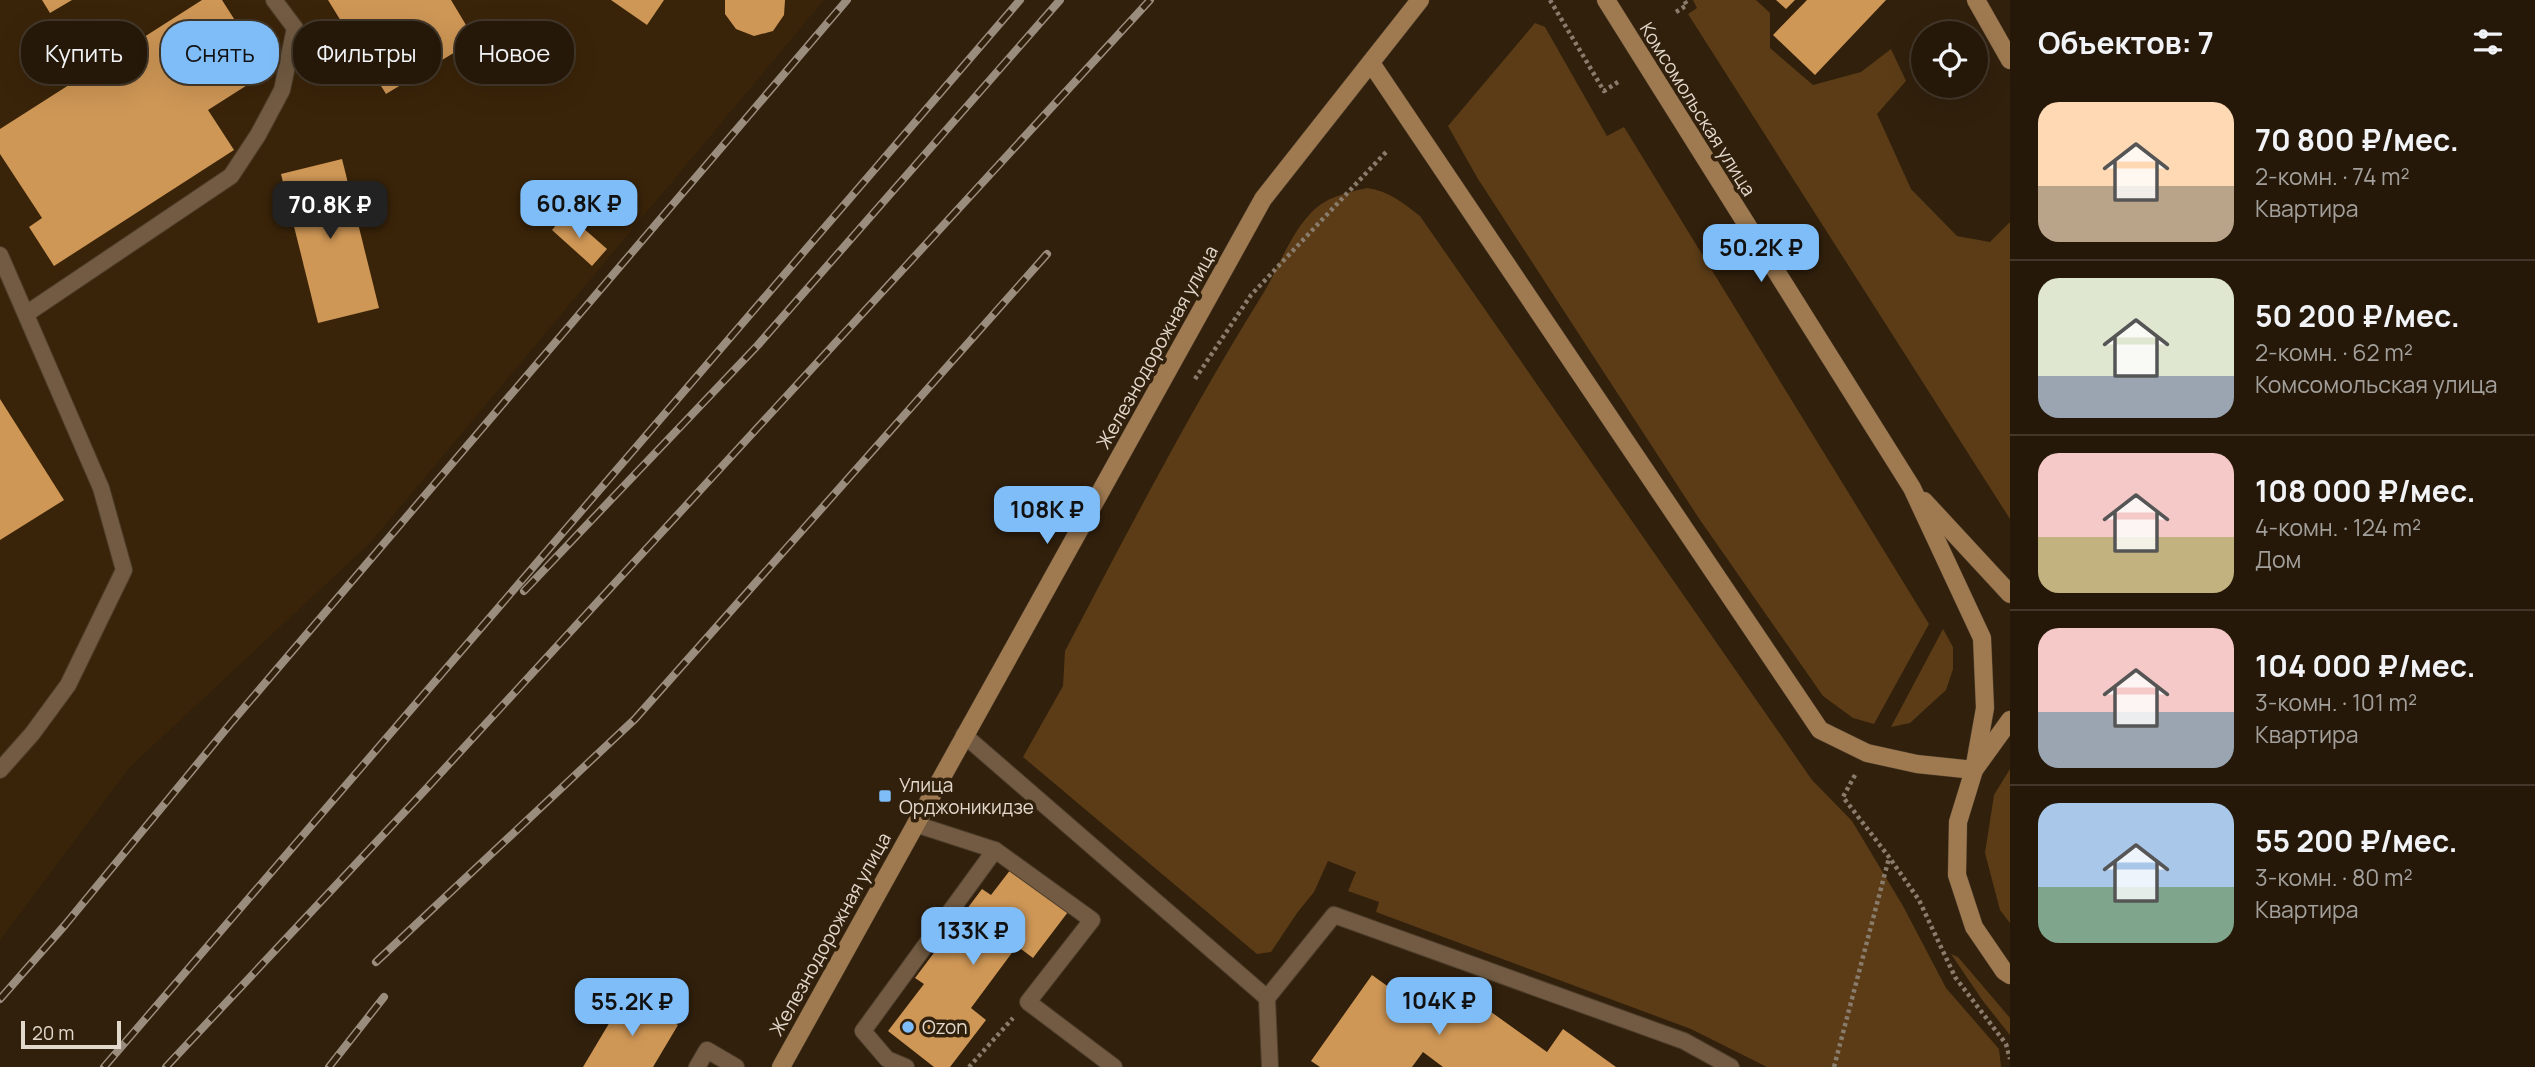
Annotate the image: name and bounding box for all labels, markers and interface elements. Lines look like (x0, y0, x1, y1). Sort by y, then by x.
street label: Комсомольская улица (1634, 17, 1762, 201)
chip: Купить (21, 21, 147, 84)
chip: Снять (161, 21, 279, 84)
chip: Фильтры (293, 21, 441, 84)
chip: Новое (455, 21, 574, 84)
map controls (1911, 21, 1988, 98)
button: locate (1911, 21, 1988, 98)
text: Объектов: 7 (2038, 22, 2214, 63)
icon: filters (2469, 23, 2507, 61)
text: 70 800 ₽/мес. (2255, 119, 2459, 160)
icon: home (2094, 130, 2178, 214)
text: 2-комн. · 74 m² (2255, 160, 2410, 192)
pin: 60.8K ₽ (514, 180, 644, 240)
pin: 70.8K ₽ (265, 182, 395, 241)
text: 60.8K ₽ (536, 187, 622, 219)
text: 70.8K ₽ (288, 188, 372, 220)
text: Квартира (2255, 192, 2359, 224)
pin: 50.2K ₽ (1696, 224, 1826, 284)
text: 50.2K ₽ (1719, 231, 1803, 263)
street label: Железнодорожная улица (1090, 240, 1224, 454)
text: 50 200 ₽/мес. (2255, 295, 2460, 336)
icon: home (2094, 306, 2178, 390)
text: 2-комн. · 62 m² (2255, 336, 2413, 368)
text: Комсомольская улица (2255, 368, 2497, 400)
text: 108 000 ₽/мес. (2255, 470, 2476, 511)
icon: home (2094, 481, 2178, 565)
pin: 108K ₽ (990, 486, 1104, 546)
text: 108K ₽ (1010, 493, 1084, 525)
text: 4-комн. · 124 m² (2255, 511, 2421, 543)
text: Дом (2255, 543, 2301, 575)
text: 104 000 ₽/мес. (2255, 645, 2476, 686)
icon: home (2094, 656, 2178, 740)
text: 3-комн. · 101 m² (2255, 686, 2417, 718)
text: Квартира (2255, 718, 2359, 750)
place label: Улица Орджоникидзе (899, 772, 1034, 820)
marker: Улица Орджоникидзе (877, 788, 893, 804)
text: 55 200 ₽/мес. (2255, 820, 2458, 861)
street label: Железнодорожная улица (763, 827, 897, 1041)
icon: home (2094, 831, 2178, 915)
text: 3-комн. · 80 m² (2255, 861, 2413, 893)
text: Квартира (2255, 893, 2359, 925)
pin: 133K ₽ (916, 908, 1030, 967)
text: 133K ₽ (937, 914, 1009, 946)
pin: 55.2K ₽ (567, 978, 697, 1038)
pin: 104K ₽ (1382, 978, 1496, 1037)
text: 104K ₽ (1402, 984, 1476, 1016)
text: 55.2K ₽ (591, 985, 673, 1017)
place label: Ozon (922, 1014, 968, 1040)
scale bar (21, 1018, 121, 1050)
marker: Ozon (900, 1019, 916, 1035)
text: 20 m (32, 1020, 74, 1046)

